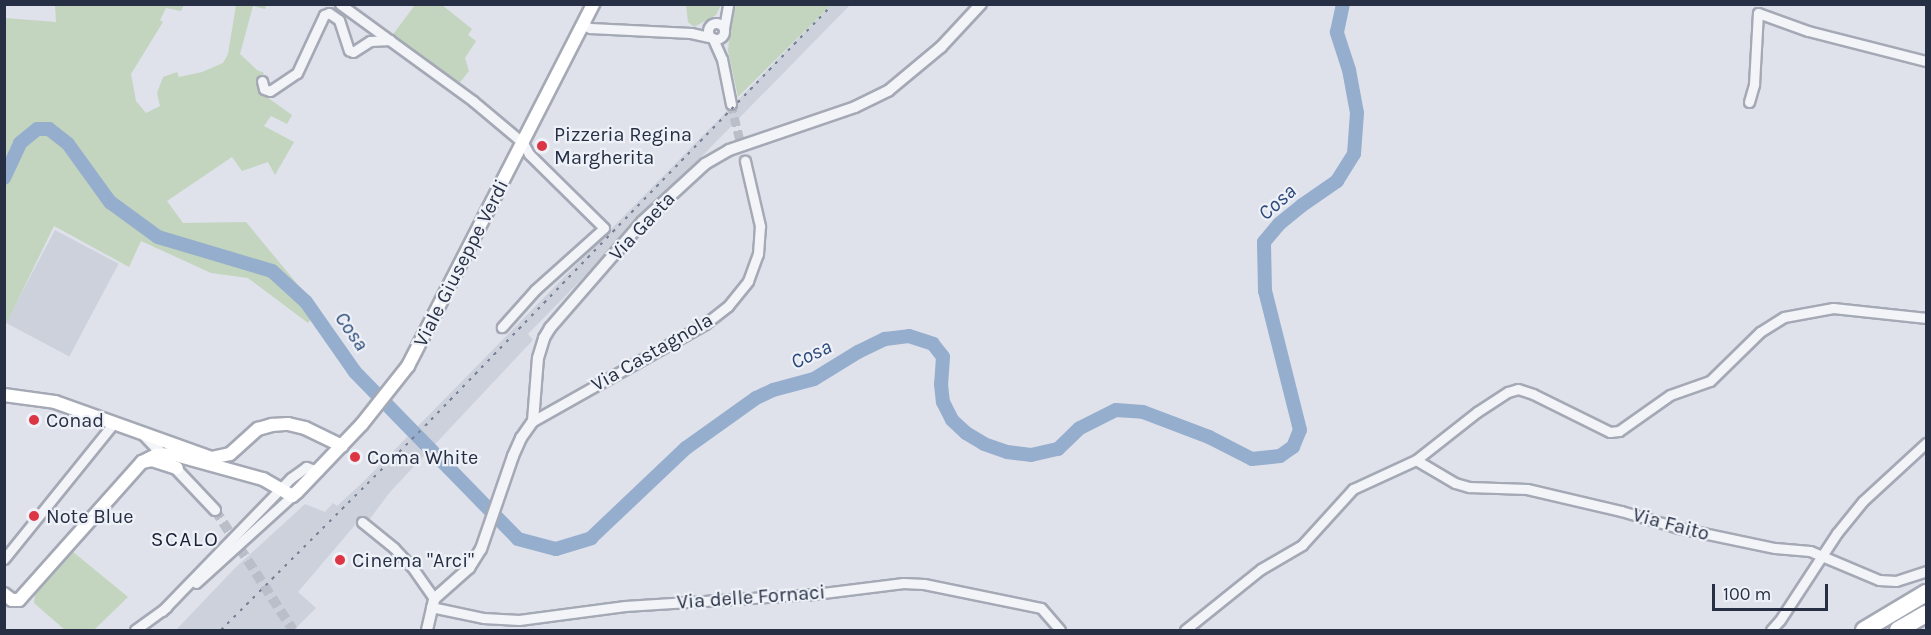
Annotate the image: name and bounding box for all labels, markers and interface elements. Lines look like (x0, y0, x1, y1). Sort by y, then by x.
place label: Pizzeria Regina Margherita (554, 122, 692, 169)
marker: Pizzeria Regina Margherita (535, 139, 549, 153)
street label: Viale Giuseppe Verdi (408, 175, 514, 351)
water label: Cosa (1253, 178, 1301, 226)
street label: Via Gaeta (604, 186, 680, 266)
water label: Cosa (330, 306, 374, 356)
street label: Via Castagnola (587, 308, 717, 396)
water label: Cosa (786, 334, 836, 374)
place label: Conad (46, 408, 104, 432)
marker: Conad (27, 413, 41, 427)
place label: Coma White (367, 445, 478, 469)
marker: Coma White (348, 450, 362, 464)
street label: Via Faito (1630, 502, 1712, 546)
place label: Note Blue (46, 504, 134, 528)
marker: Note Blue (27, 509, 41, 523)
district label: SCALO (151, 526, 219, 552)
place label: Cinema "Arci" (352, 548, 474, 572)
marker: Cinema "Arci" (333, 553, 347, 567)
scale bar (1715, 572, 1830, 610)
street label: Via delle Fornaci (676, 580, 826, 614)
text: 100 m (1723, 583, 1771, 605)

